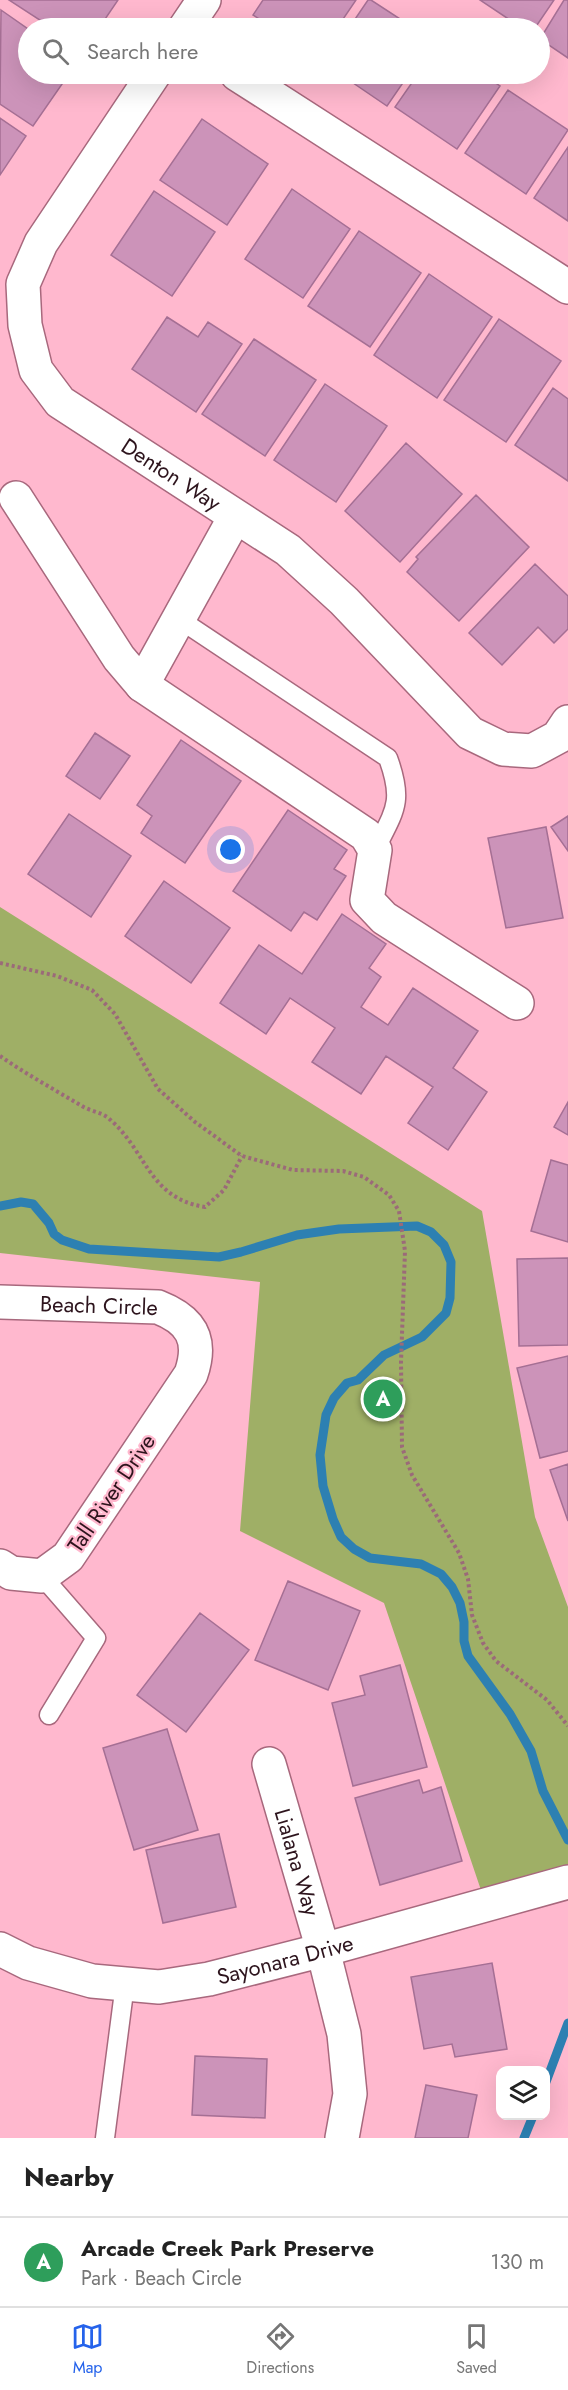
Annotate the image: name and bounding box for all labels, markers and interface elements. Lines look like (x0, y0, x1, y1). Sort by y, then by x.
search box (18, 18, 550, 84)
icon: search (39, 35, 72, 68)
text: Search here (87, 35, 198, 67)
street label: Denton Way (115, 430, 228, 519)
your location (216, 835, 245, 864)
street label: Beach Circle (40, 1287, 158, 1323)
pin: A (364, 1376, 403, 1422)
street label: Tall River Drive (59, 1427, 163, 1559)
street label: Lialana Way (267, 1804, 328, 1920)
street label: Sayonara Drive (213, 1926, 357, 1992)
map controls (496, 2066, 550, 2120)
button: layers (496, 2066, 550, 2120)
text: Nearby (24, 2158, 113, 2196)
text: Arcade Creek Park Preserve (81, 2232, 374, 2264)
text: A (36, 2248, 51, 2277)
text: 130 m (490, 2248, 544, 2277)
text: Park · Beach Circle (81, 2264, 242, 2293)
tab: Map (71, 2320, 104, 2379)
tab: Directions (246, 2320, 314, 2379)
tab: Saved (456, 2320, 497, 2379)

